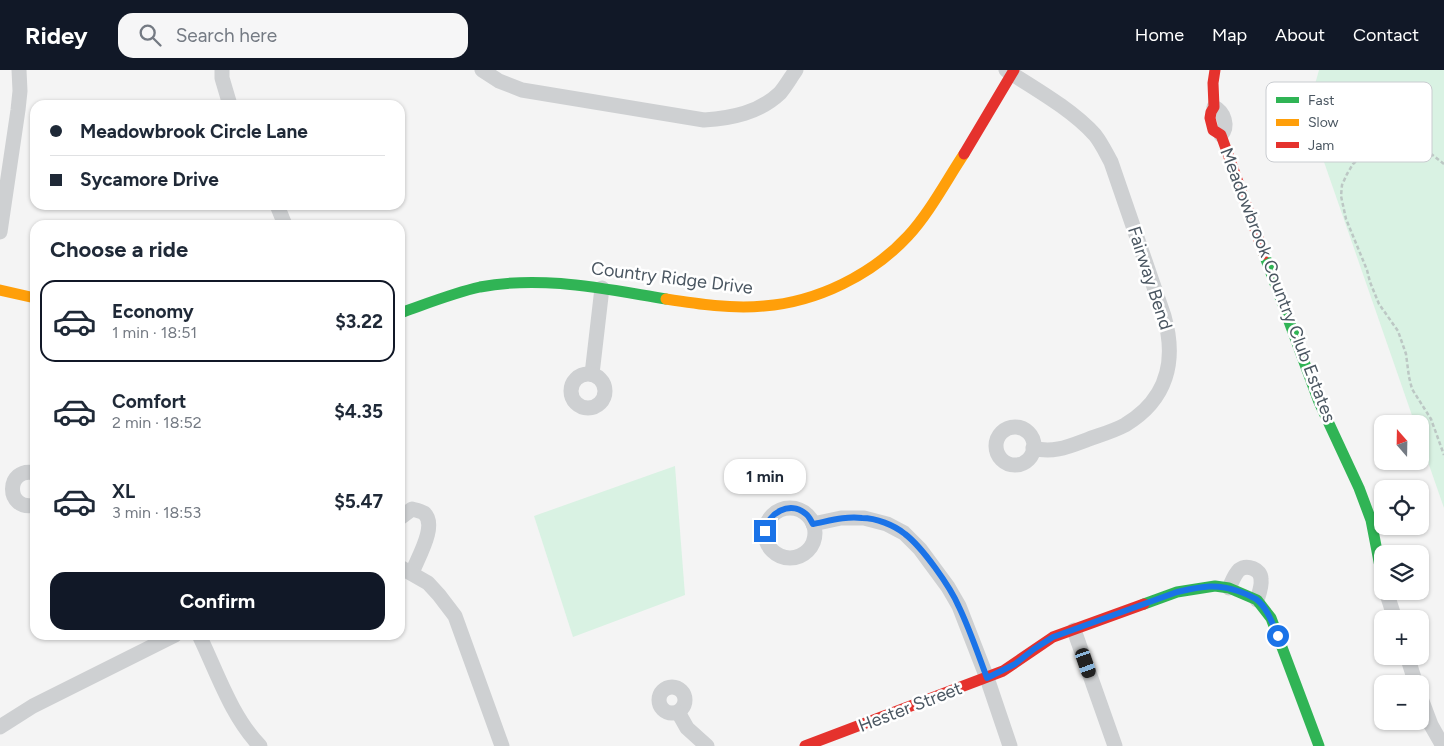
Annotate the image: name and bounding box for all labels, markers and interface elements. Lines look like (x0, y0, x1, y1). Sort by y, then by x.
search box (118, 13, 468, 58)
text: Ridey (25, 21, 88, 50)
icon: search (136, 21, 164, 49)
text: Search here (176, 24, 277, 47)
text: Home (1135, 24, 1184, 46)
text: Map (1212, 24, 1247, 46)
text: About (1275, 24, 1325, 46)
text: Contact (1353, 24, 1419, 46)
legend (1266, 82, 1432, 162)
text: Fast (1308, 92, 1334, 109)
text: Slow (1308, 114, 1339, 131)
text: Meadowbrook Circle Lane (80, 120, 308, 143)
text: Jam (1308, 137, 1334, 154)
street label: Meadowbrook Country Club Estates (1215, 145, 1341, 425)
text: Sycamore Drive (80, 168, 219, 191)
street label: Fairway Bend (1123, 224, 1177, 332)
text: Choose a ride (50, 236, 188, 263)
street label: Country Ridge Drive (590, 257, 754, 299)
icon: car (52, 299, 97, 344)
text: Economy (112, 300, 194, 323)
text: $3.22 (335, 310, 383, 333)
text: 1 min · 18:51 (112, 323, 197, 342)
icon: car (52, 389, 97, 434)
text: Comfort (112, 390, 187, 413)
text: $4.35 (334, 400, 383, 423)
text: 2 min · 18:52 (112, 413, 202, 432)
north arrow (1374, 415, 1429, 470)
map controls (1374, 415, 1429, 730)
callout: 1 min (724, 458, 806, 494)
text: 1 min (746, 467, 784, 486)
icon: car (52, 479, 97, 524)
text: XL (112, 480, 135, 503)
button: locate (1374, 480, 1429, 535)
text: $5.47 (334, 490, 383, 513)
text: 3 min · 18:53 (112, 503, 201, 522)
route end (754, 520, 776, 542)
button: layers (1374, 545, 1429, 600)
button: Confirm (50, 572, 385, 630)
button: + (1374, 610, 1429, 665)
route start (1267, 625, 1289, 647)
car (1074, 646, 1097, 680)
button: − (1374, 675, 1429, 730)
street label: Hester Street (855, 677, 965, 737)

